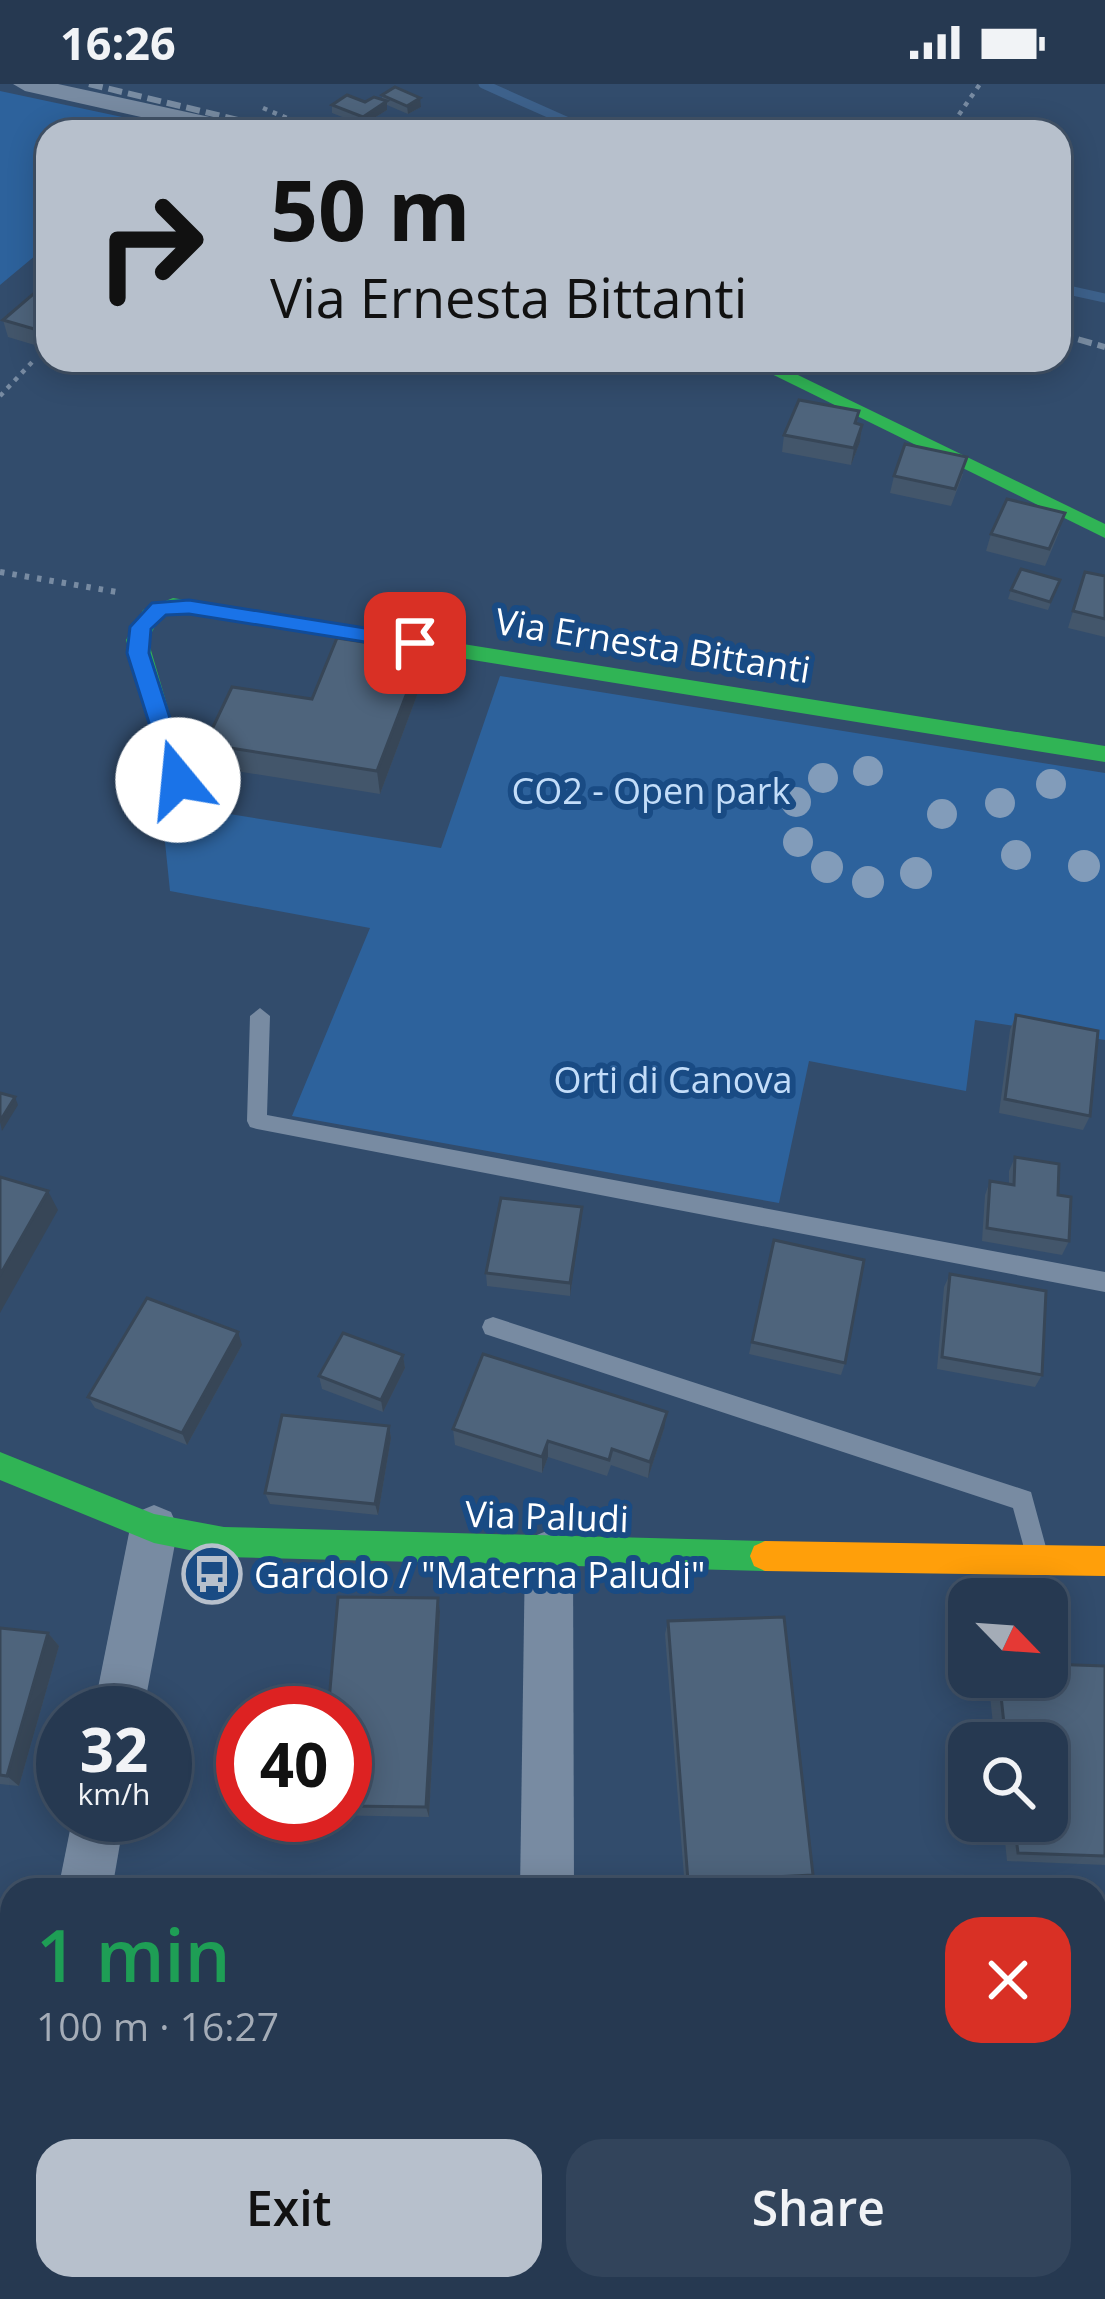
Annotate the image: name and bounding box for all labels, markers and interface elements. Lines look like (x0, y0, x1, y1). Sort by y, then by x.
text: 16:26 (60, 12, 176, 73)
text: 50 m (270, 151, 470, 266)
icon: right (72, 168, 228, 324)
text: Via Ernesta Bittanti (270, 260, 747, 334)
pin (364, 592, 466, 694)
street label: Via Ernesta Bittanti (492, 596, 814, 694)
icon: arrive (382, 610, 448, 676)
position arrow (115, 717, 241, 843)
park label: CO2 - Open park (512, 766, 791, 815)
park label: Orti di Canova (554, 1055, 792, 1104)
street label: Via Paludi (464, 1489, 630, 1543)
bus stop icon: Gardolo / "Materna Paludi" (181, 1543, 243, 1605)
place label: Gardolo / "Materna Paludi" (254, 1550, 705, 1599)
north arrow (948, 1578, 1068, 1698)
map controls (948, 1578, 1068, 1842)
speed limit sign: 40 (216, 1686, 372, 1842)
text: 32 (80, 1708, 148, 1790)
button: search (948, 1722, 1068, 1842)
text: km/h (78, 1773, 150, 1814)
text: 1 min (36, 1905, 230, 2003)
button: close (945, 1917, 1071, 2043)
text: 100 m · 16:27 (36, 1999, 279, 2052)
button: Exit (36, 2139, 542, 2277)
button: Share (566, 2139, 1071, 2277)

